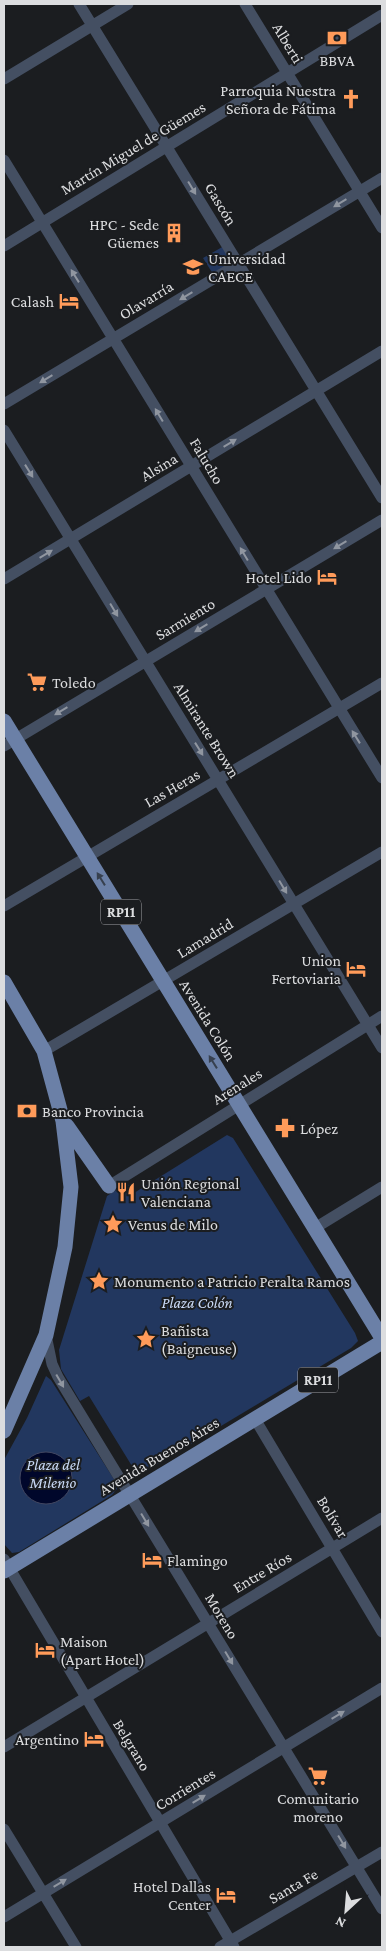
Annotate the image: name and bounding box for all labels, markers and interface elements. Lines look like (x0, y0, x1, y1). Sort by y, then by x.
street label: Alberti (269, 20, 307, 66)
bank icon: BBVA (326, 27, 348, 49)
place label: BBVA (319, 52, 355, 69)
place label: Parroquia Nuestra Señora de Fátima (220, 82, 337, 117)
church icon: Parroquia Nuestra Señora de Fátima (340, 88, 362, 110)
street label: Martín Miguel de Güemes (58, 98, 209, 199)
street label: Gascón (202, 180, 241, 229)
one-way arrow (188, 182, 197, 195)
one-way arrow (334, 199, 347, 208)
place label: HPC - Sede Güemes (89, 216, 159, 251)
building icon: HPC - Sede Güemes (163, 222, 185, 244)
place label: Universidad CAECE (208, 250, 286, 285)
school or university icon: Universidad CAECE (182, 256, 204, 278)
one-way arrow (70, 270, 79, 283)
street label: Olavarría (116, 277, 177, 323)
hotel icon: Calash (58, 290, 80, 312)
one-way arrow (179, 291, 192, 300)
place label: Calash (11, 293, 54, 310)
one-way arrow (40, 374, 53, 383)
one-way arrow (155, 408, 164, 421)
street label: Falucho (187, 435, 227, 487)
one-way arrow (223, 439, 237, 448)
street label: Alsina (138, 449, 181, 485)
one-way arrow (25, 465, 34, 478)
one-way arrow (334, 540, 347, 549)
one-way arrow (240, 547, 249, 560)
one-way arrow (39, 549, 52, 558)
hotel icon: Hotel Lido (316, 566, 338, 588)
place label: Hotel Lido (246, 569, 312, 586)
street label: Sarmiento (152, 595, 218, 643)
one-way arrow (110, 603, 119, 616)
one-way arrow (194, 623, 207, 632)
supermarket icon: Toledo (26, 671, 48, 693)
place label: Toledo (52, 674, 96, 691)
street label: Almirante Brown (171, 679, 243, 781)
one-way arrow (55, 707, 68, 716)
one-way arrow (352, 730, 361, 743)
one-way arrow (194, 742, 203, 755)
street label: Las Heras (141, 765, 203, 811)
one-way arrow (96, 872, 105, 885)
one-way arrow (279, 881, 288, 894)
road number: RP11 (101, 900, 141, 924)
street label: Lamadrid (174, 914, 237, 961)
place label: Union Fertoviaria (271, 952, 342, 987)
hotel icon: Union Fertoviaria (345, 958, 367, 980)
street label: Avenida Colón (176, 976, 240, 1064)
one-way arrow (209, 1056, 218, 1069)
street label: Arenales (209, 1064, 265, 1108)
bank icon: Banco Provincia (16, 1100, 38, 1122)
place label: Banco Provincia (42, 1103, 145, 1120)
pharmacy icon: López (274, 1117, 296, 1139)
place label: López (300, 1120, 338, 1138)
place label: Unión Regional Valenciana (141, 1175, 239, 1210)
restaurant icon: Unión Regional Valenciana (115, 1181, 137, 1203)
place icon: Venus de Milo (102, 1213, 124, 1235)
place label: Venus de Milo (128, 1216, 218, 1233)
place icon: Monumento a Patricio Peralta Ramos (88, 1270, 110, 1292)
place label: Monumento a Patricio Peralta Ramos (114, 1273, 350, 1290)
park label: Plaza Colón (161, 1294, 233, 1311)
place label: Bañista (Baigneuse) (161, 1322, 238, 1358)
place icon: Bañista (Baigneuse) (135, 1328, 157, 1350)
road number: RP11 (298, 1368, 338, 1392)
one-way arrow (56, 1374, 65, 1387)
street label: Avenida Buenos Aires (96, 1414, 222, 1498)
park label: Plaza del Milenio (26, 1456, 81, 1491)
street label: Bolívar (314, 1493, 352, 1541)
one-way arrow (140, 1513, 149, 1526)
street label: Entre Ríos (230, 1548, 294, 1596)
hotel icon: Flamingo (141, 1549, 163, 1571)
place label: Flamingo (167, 1552, 228, 1570)
street label: Moreno (202, 1590, 242, 1642)
place label: Maison (Apart Hotel) (60, 1633, 145, 1669)
hotel icon: Maison (Apart Hotel) (34, 1639, 56, 1661)
one-way arrow (225, 1652, 234, 1665)
one-way arrow (332, 1710, 345, 1719)
street label: Belgrano (109, 1716, 154, 1774)
hotel icon: Argentino (83, 1728, 105, 1750)
place label: Argentino (15, 1731, 79, 1749)
street label: Corrientes (152, 1764, 218, 1814)
supermarket icon: Comunitario moreno (307, 1765, 329, 1787)
place label: Comunitario moreno (277, 1790, 359, 1825)
one-way arrow (193, 1794, 206, 1803)
one-way arrow (337, 1835, 346, 1848)
street label: Santa Fe (266, 1865, 320, 1907)
one-way arrow (54, 1878, 67, 1888)
place label: Hotel Dallas Center (133, 1878, 211, 1913)
hotel icon: Hotel Dallas Center (215, 1884, 237, 1906)
north arrow (321, 1886, 371, 1936)
text: N (332, 1913, 348, 1932)

